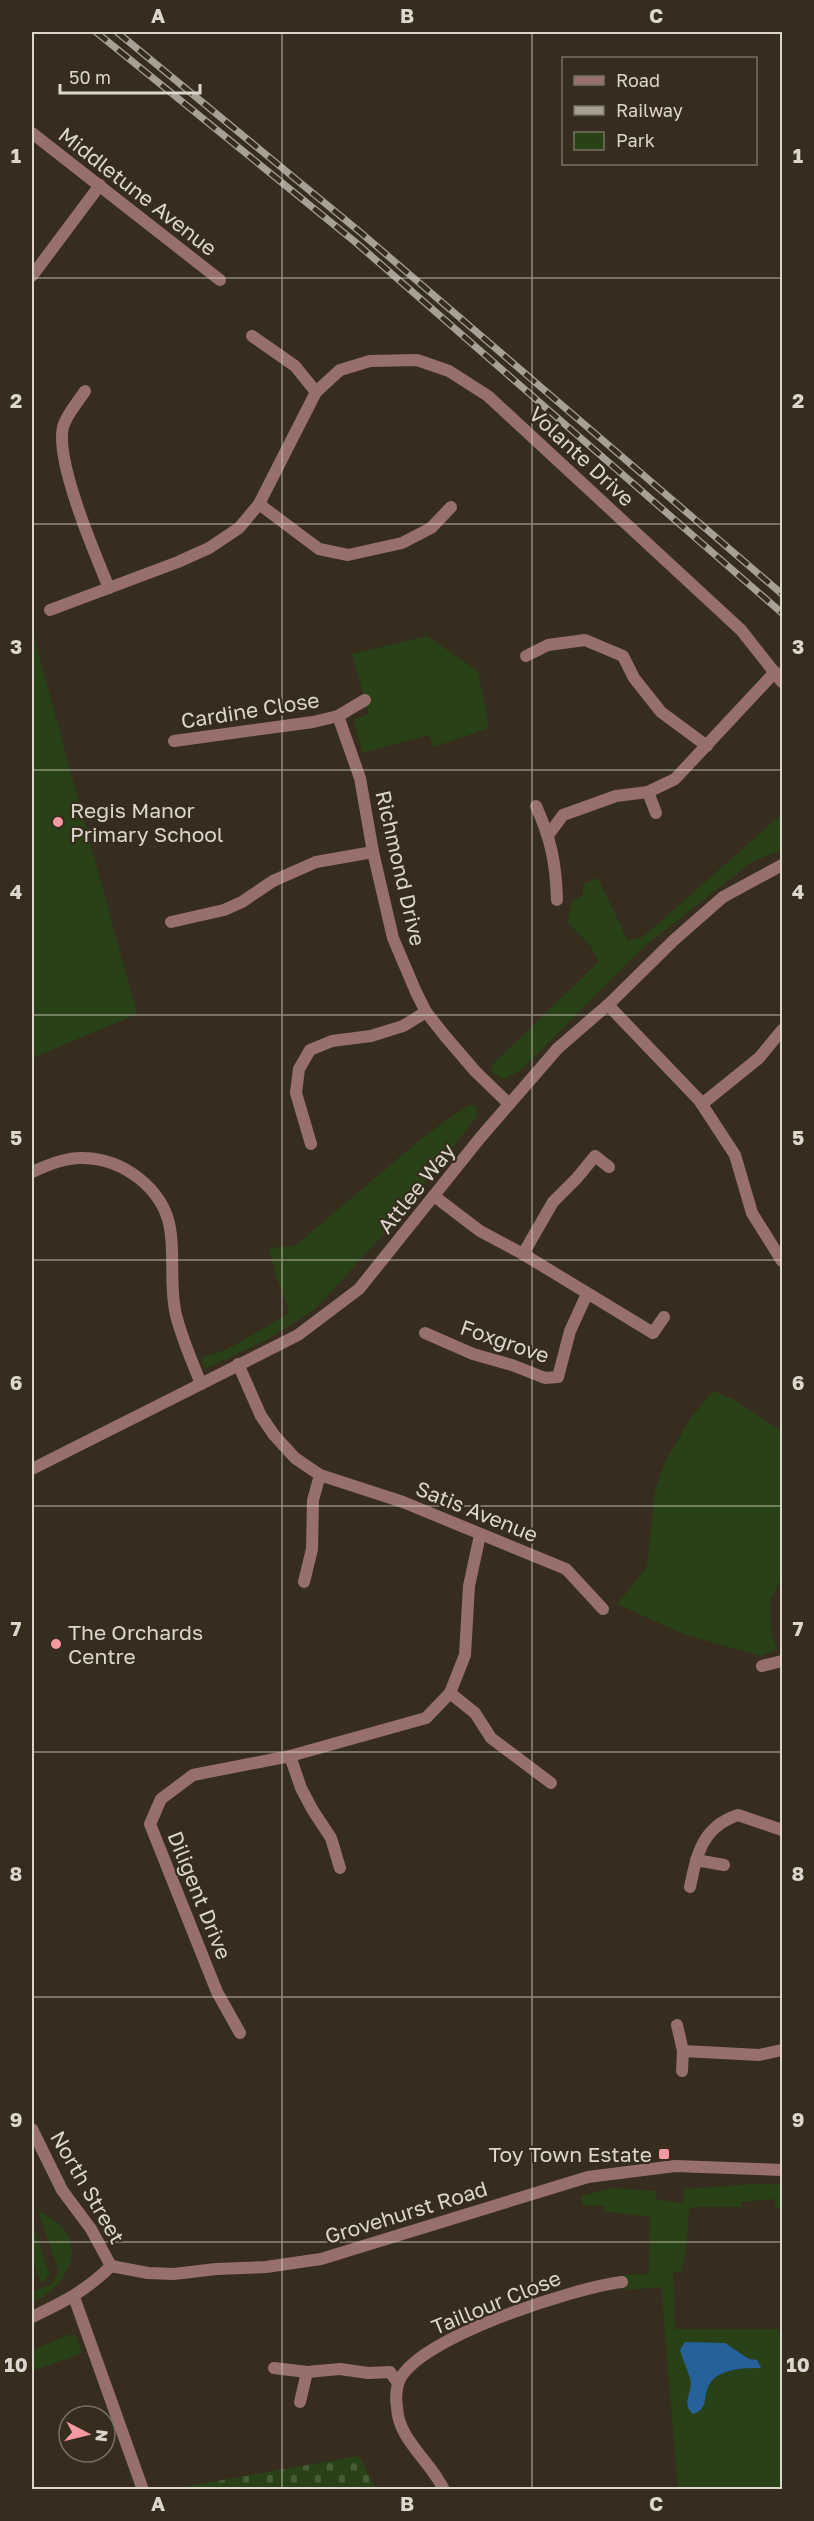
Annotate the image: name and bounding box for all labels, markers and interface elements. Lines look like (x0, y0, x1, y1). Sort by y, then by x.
text: A (151, 3, 165, 27)
text: B (400, 3, 414, 27)
text: C (649, 3, 663, 27)
scale bar (60, 57, 200, 95)
legend (562, 57, 757, 165)
text: 50 m (69, 66, 111, 88)
text: Road (616, 69, 660, 91)
text: Railway (616, 99, 683, 121)
street label: Middletune Avenue (54, 121, 222, 261)
text: Park (616, 129, 655, 151)
text: 1 (11, 143, 21, 167)
text: 1 (793, 143, 803, 167)
text: 2 (10, 388, 22, 412)
text: 2 (792, 388, 804, 412)
street label: Volante Drive (524, 401, 640, 511)
text: 3 (10, 634, 22, 658)
text: 3 (792, 634, 804, 658)
street label: Cardine Close (179, 686, 321, 734)
street label: Richmond Drive (370, 788, 432, 948)
place label: Regis Manor Primary School (70, 797, 224, 847)
marker: Regis Manor Primary School (51, 815, 65, 829)
text: 4 (10, 879, 22, 903)
text: 4 (792, 879, 804, 903)
text: 5 (10, 1125, 22, 1149)
text: 5 (792, 1125, 804, 1149)
street label: Attlee Way (372, 1137, 460, 1238)
street label: Foxgrove (457, 1314, 553, 1368)
text: 6 (10, 1370, 22, 1394)
text: 6 (792, 1370, 804, 1394)
street label: Satis Avenue (412, 1475, 542, 1547)
text: 7 (11, 1616, 22, 1640)
text: 7 (793, 1616, 804, 1640)
place label: The Orchards Centre (68, 1619, 203, 1669)
marker: The Orchards Centre (49, 1637, 63, 1651)
street label: Diligent Drive (162, 1827, 238, 1963)
text: 8 (10, 1861, 22, 1885)
text: 8 (792, 1861, 804, 1885)
text: 9 (10, 2107, 22, 2131)
text: 9 (792, 2107, 804, 2131)
street label: North Street (45, 2126, 131, 2248)
place label: Toy Town Estate (488, 2141, 652, 2167)
marker: Toy Town Estate (657, 2147, 671, 2161)
street label: Grovehurst Road (322, 2175, 490, 2249)
street label: Taillour Close (427, 2264, 565, 2340)
text: 10 (4, 2352, 28, 2376)
text: 10 (786, 2352, 810, 2376)
north arrow (57, 2404, 117, 2464)
text: N (91, 2429, 113, 2443)
text: A (151, 2491, 165, 2515)
text: B (400, 2491, 414, 2515)
text: C (649, 2491, 663, 2515)

